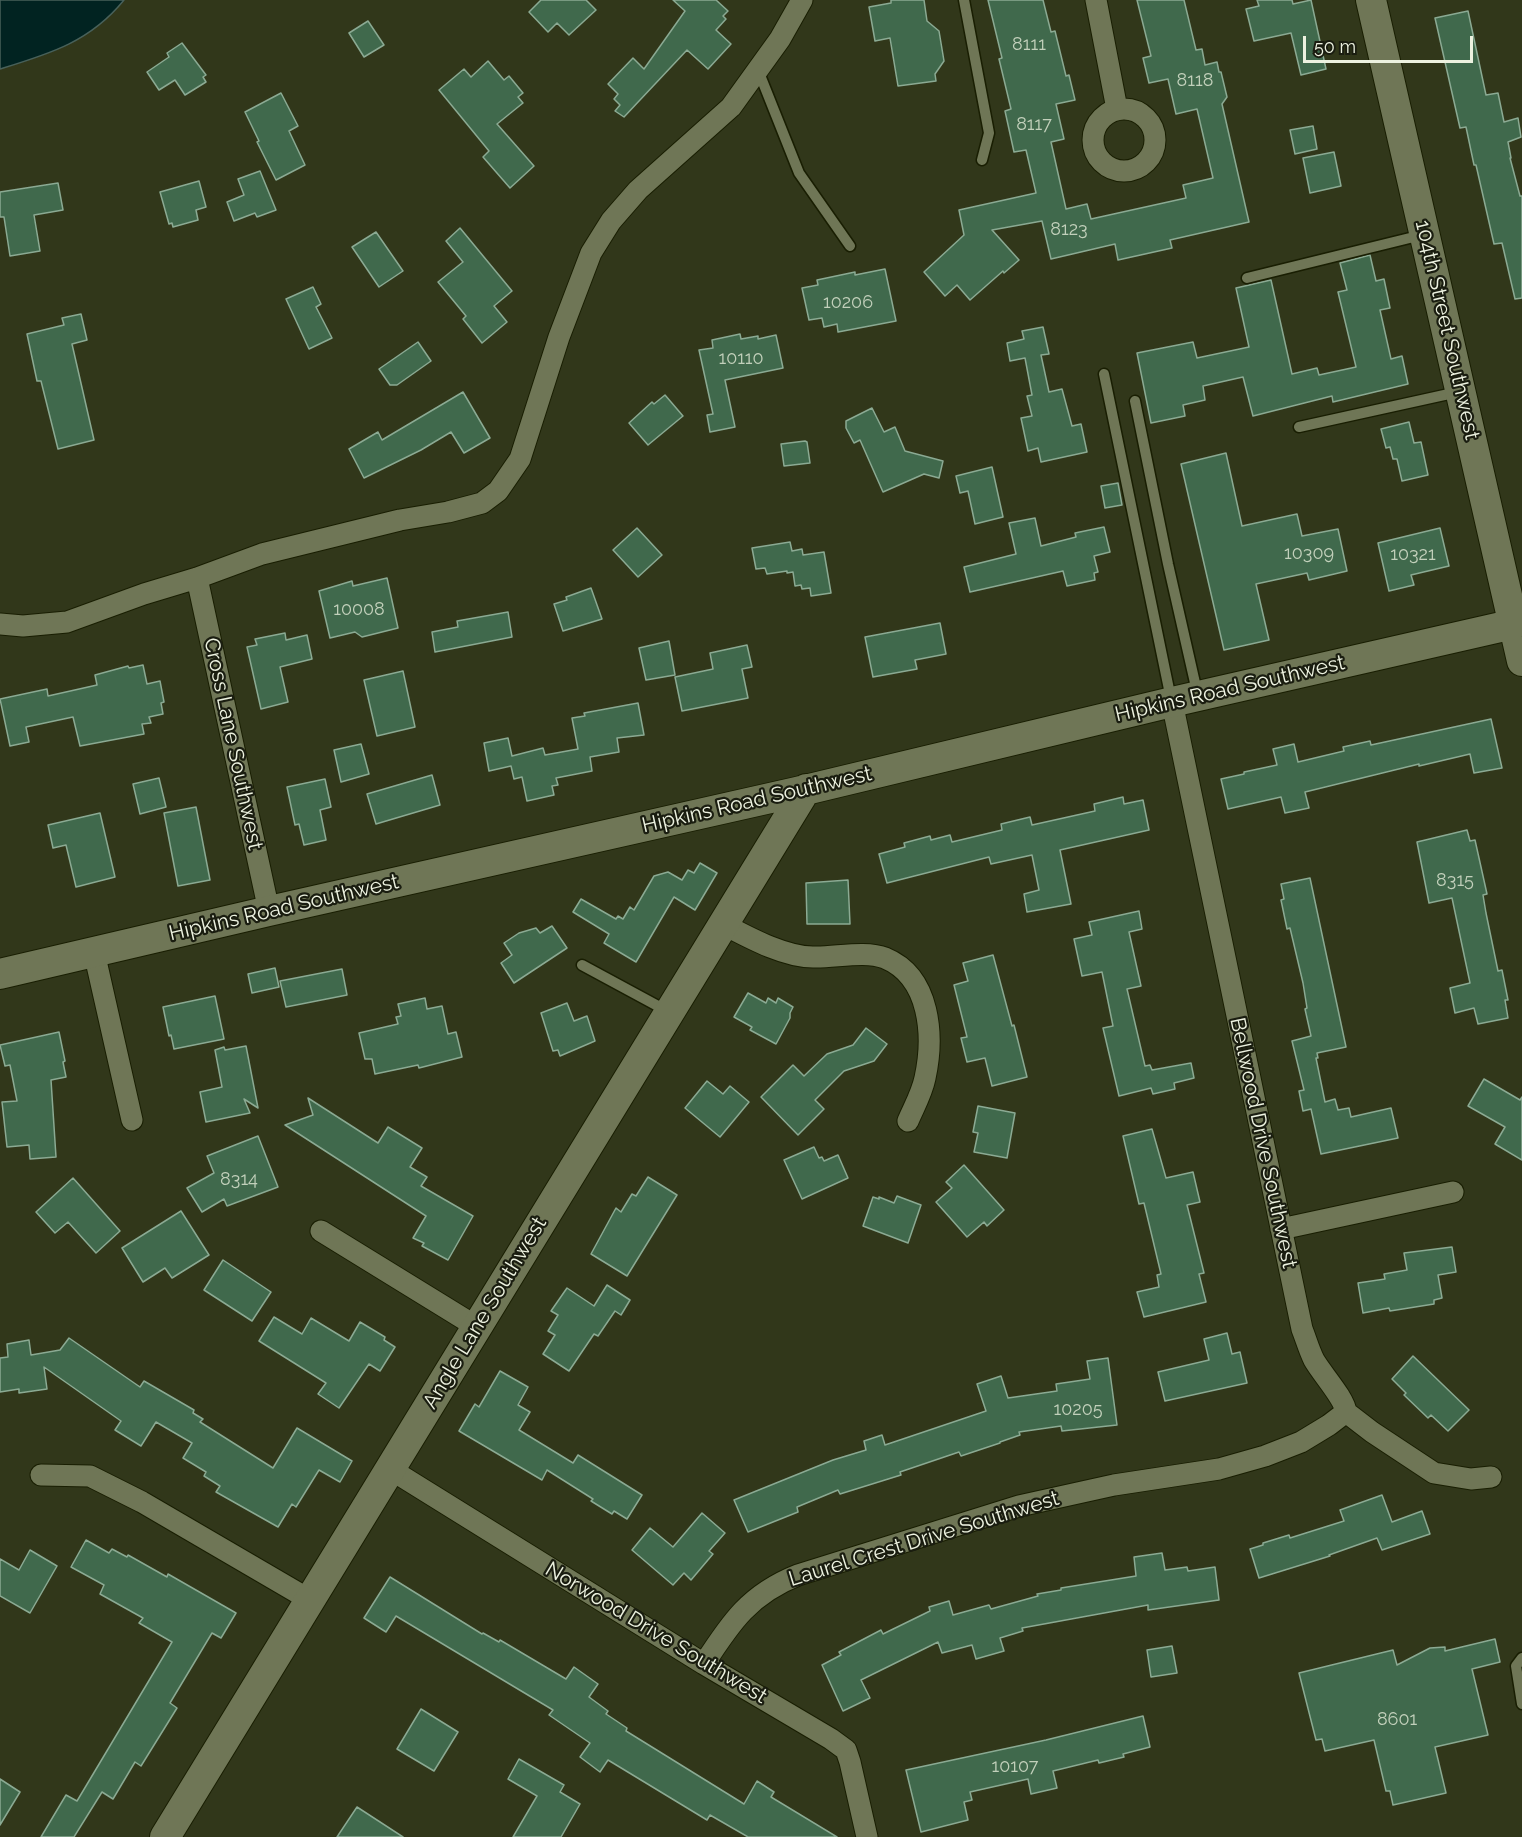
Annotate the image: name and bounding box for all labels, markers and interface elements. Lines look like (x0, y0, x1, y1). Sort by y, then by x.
scale bar (1306, 24, 1476, 62)
house number: 8111 (1012, 34, 1046, 56)
text: 50 m (1314, 36, 1356, 57)
house number: 8118 (1177, 70, 1213, 92)
house number: 8117 (1016, 114, 1052, 136)
street label: 104th Street Southwest (1409, 218, 1485, 442)
house number: 8123 (1050, 219, 1088, 241)
house number: 10206 (823, 292, 873, 314)
house number: 10110 (718, 348, 764, 370)
house number: 10309 (1284, 543, 1334, 565)
house number: 10321 (1390, 544, 1436, 566)
house number: 10008 (333, 599, 385, 621)
street label: Cross Lane Southwest (198, 636, 268, 852)
street label: Hipkins Road Southwest (1113, 650, 1347, 728)
street label: Hipkins Road Southwest (640, 761, 874, 839)
street label: Hipkins Road Southwest (167, 869, 401, 947)
house number: 8315 (1436, 870, 1474, 892)
street label: Bellwood Drive Southwest (1224, 1015, 1302, 1271)
house number: 8314 (220, 1169, 258, 1191)
street label: Angle Lane Southwest (418, 1212, 552, 1414)
house number: 10205 (1054, 1399, 1102, 1421)
street label: Laurel Crest Drive Southwest (786, 1486, 1062, 1592)
street label: Norwood Drive Southwest (540, 1557, 772, 1709)
house number: 8601 (1377, 1709, 1417, 1731)
house number: 10107 (992, 1756, 1038, 1778)

